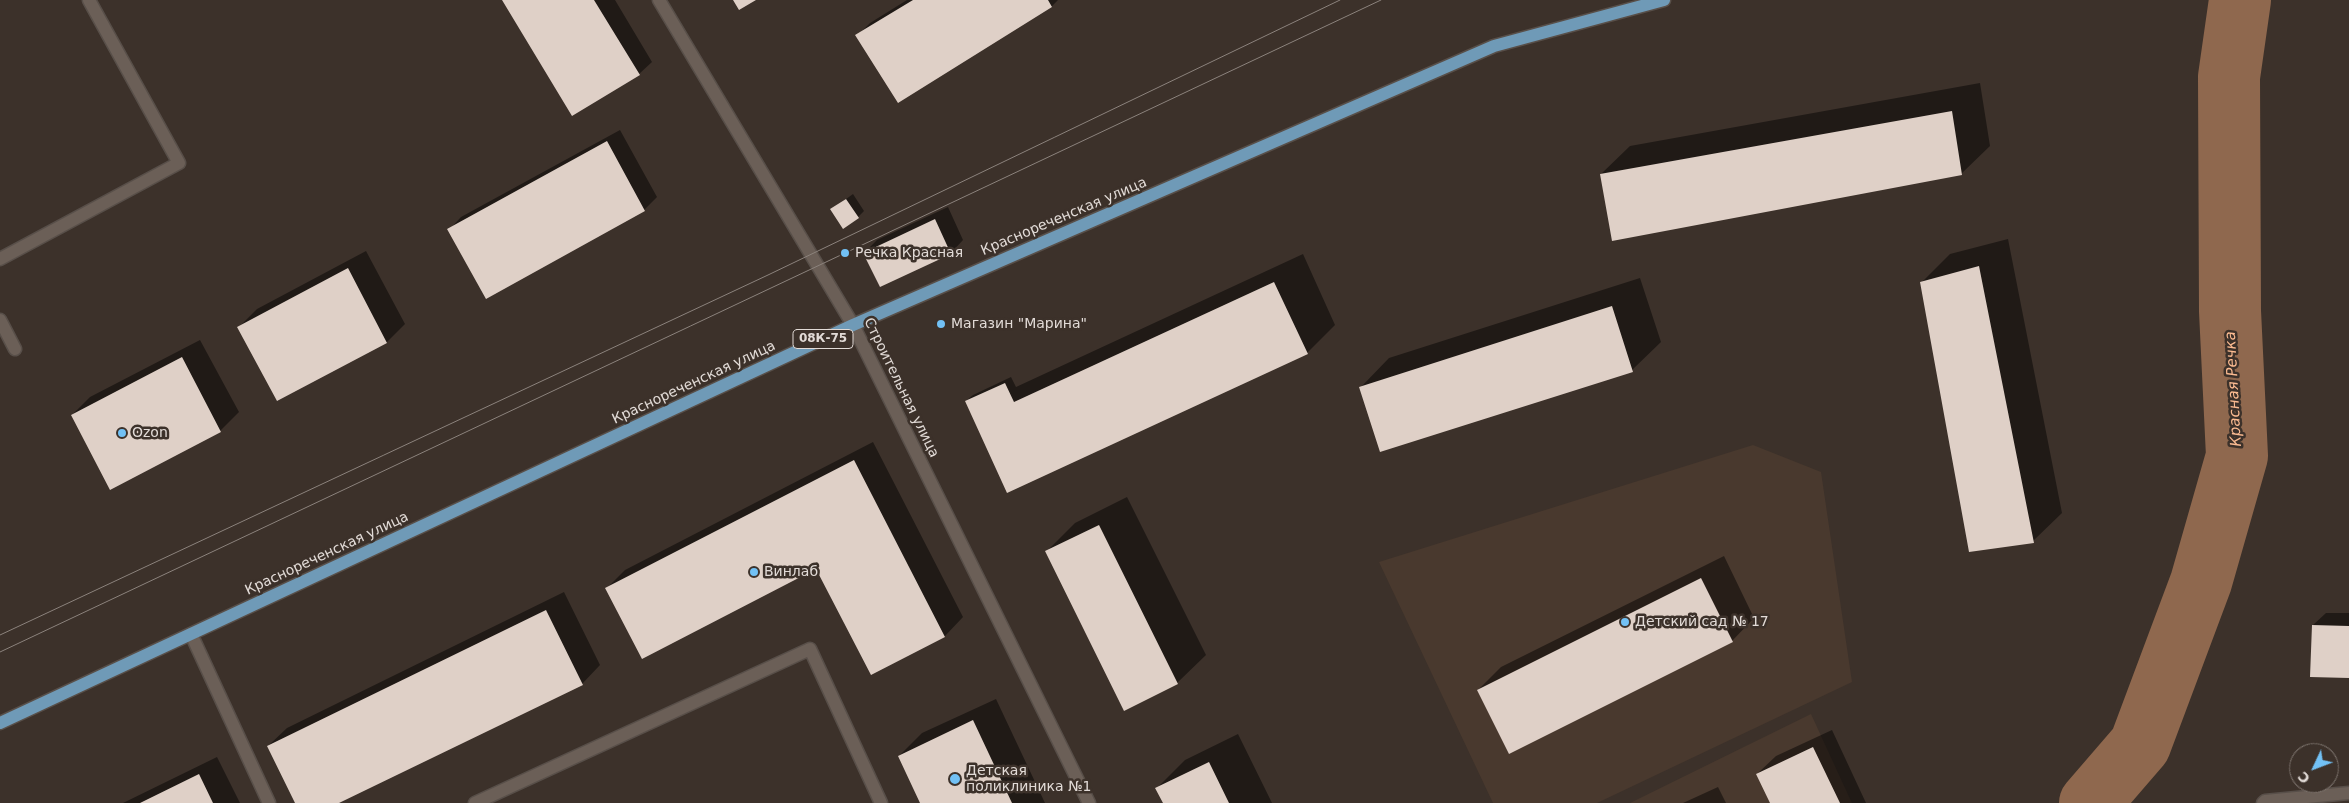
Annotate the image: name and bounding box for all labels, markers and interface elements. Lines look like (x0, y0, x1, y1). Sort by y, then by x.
street label: Краснореченская улица (979, 174, 1149, 260)
place label: Речка Красная (855, 245, 963, 261)
marker: Речка Красная (839, 247, 851, 259)
street label: Строительная улица (860, 315, 942, 461)
place label: Магазин "Марина" (951, 316, 1087, 332)
marker: Магазин "Марина" (935, 318, 947, 330)
road number: 08К-75 (793, 329, 853, 348)
water label: Красная Речка (2222, 331, 2246, 447)
street label: Краснореченская улица (610, 338, 778, 428)
place label: Ozon (132, 425, 168, 441)
marker: Ozon (116, 427, 128, 439)
street label: Краснореченская улица (243, 509, 411, 599)
place label: Винлаб (764, 564, 818, 580)
marker: Винлаб (748, 566, 760, 578)
place label: Детский сад № 17 (1635, 614, 1769, 630)
marker: Детский сад № 17 (1619, 616, 1631, 628)
north arrow (2289, 743, 2339, 793)
place label: Детская поликлиника №1 (966, 763, 1091, 796)
text: С (2294, 768, 2313, 787)
marker: Детская поликлиника №1 (948, 772, 962, 786)

